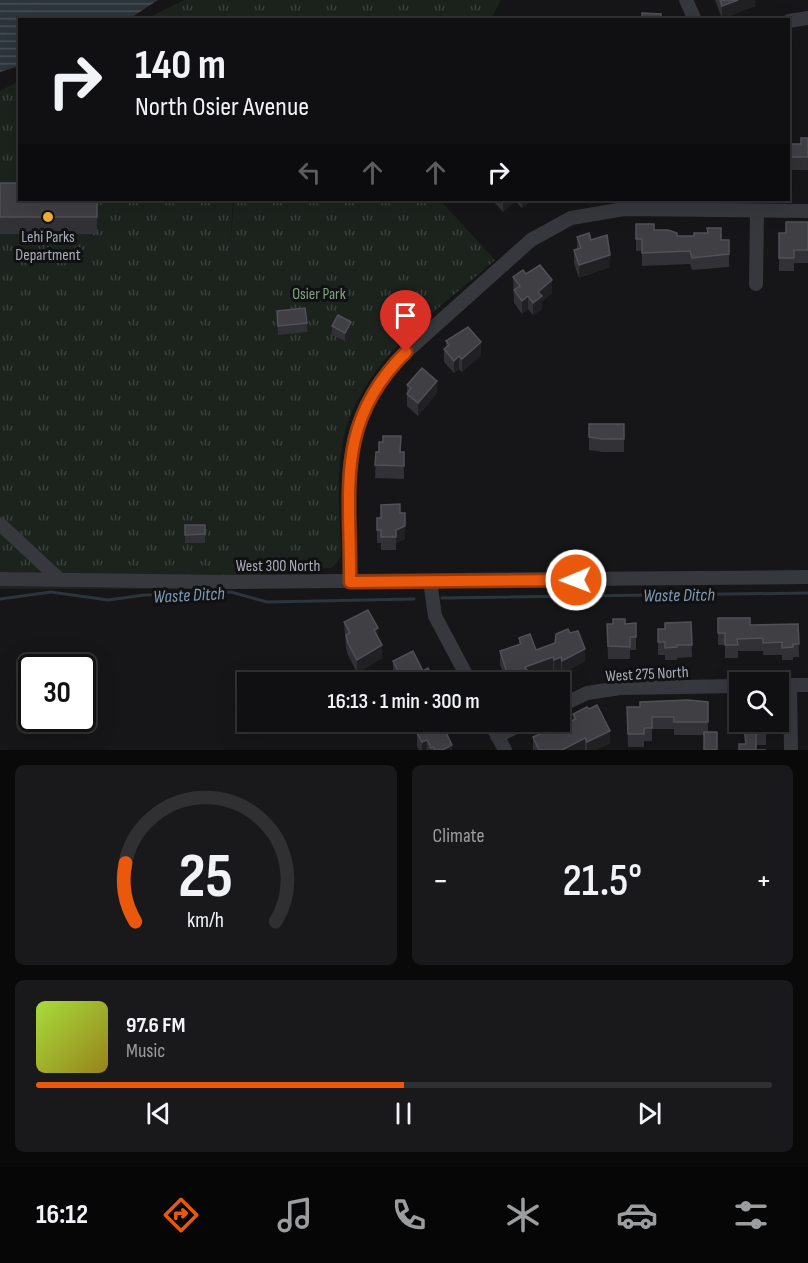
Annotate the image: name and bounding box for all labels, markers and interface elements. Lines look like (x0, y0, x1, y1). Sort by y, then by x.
text: 140 m (135, 40, 226, 91)
icon: right (36, 42, 114, 120)
text: North Osier Avenue (135, 91, 309, 123)
icon: left (293, 156, 326, 189)
icon: ahead (356, 156, 389, 189)
icon: ahead (419, 156, 452, 189)
icon: right (482, 156, 515, 189)
marker: Lehi Parks Department (41, 210, 55, 224)
place label: Lehi Parks Department (15, 228, 81, 265)
park label: Osier Park (292, 285, 346, 304)
pin (380, 290, 431, 352)
icon: arrive (389, 299, 422, 332)
position arrow (544, 548, 608, 612)
street label: West 300 North (236, 557, 320, 576)
water label: Waste Ditch (153, 583, 226, 608)
water label: Waste Ditch (643, 584, 715, 607)
speed limit sign: 30 (18, 654, 96, 732)
street label: West 275 North (605, 663, 689, 686)
map controls (729, 672, 789, 732)
button: search (729, 672, 789, 732)
text: 16:13 · 1 min · 300 m (327, 688, 480, 715)
text: Climate (433, 824, 485, 848)
text: 25 (178, 840, 233, 915)
text: 21.5° (562, 854, 642, 909)
text: − (433, 861, 449, 901)
text: + (756, 861, 772, 901)
text: km/h (187, 908, 224, 933)
text: 97.6 FM (126, 1012, 185, 1039)
text: Music (126, 1039, 165, 1063)
icon: previous (142, 1097, 175, 1130)
icon: pause (387, 1097, 420, 1130)
icon: next (633, 1097, 666, 1130)
icon: directions (160, 1194, 202, 1236)
icon: music (274, 1194, 316, 1236)
icon: phone (388, 1194, 430, 1236)
icon: climate (502, 1194, 544, 1236)
icon: car (616, 1194, 658, 1236)
icon: filters (730, 1194, 772, 1236)
text: 16:12 (36, 1199, 88, 1231)

